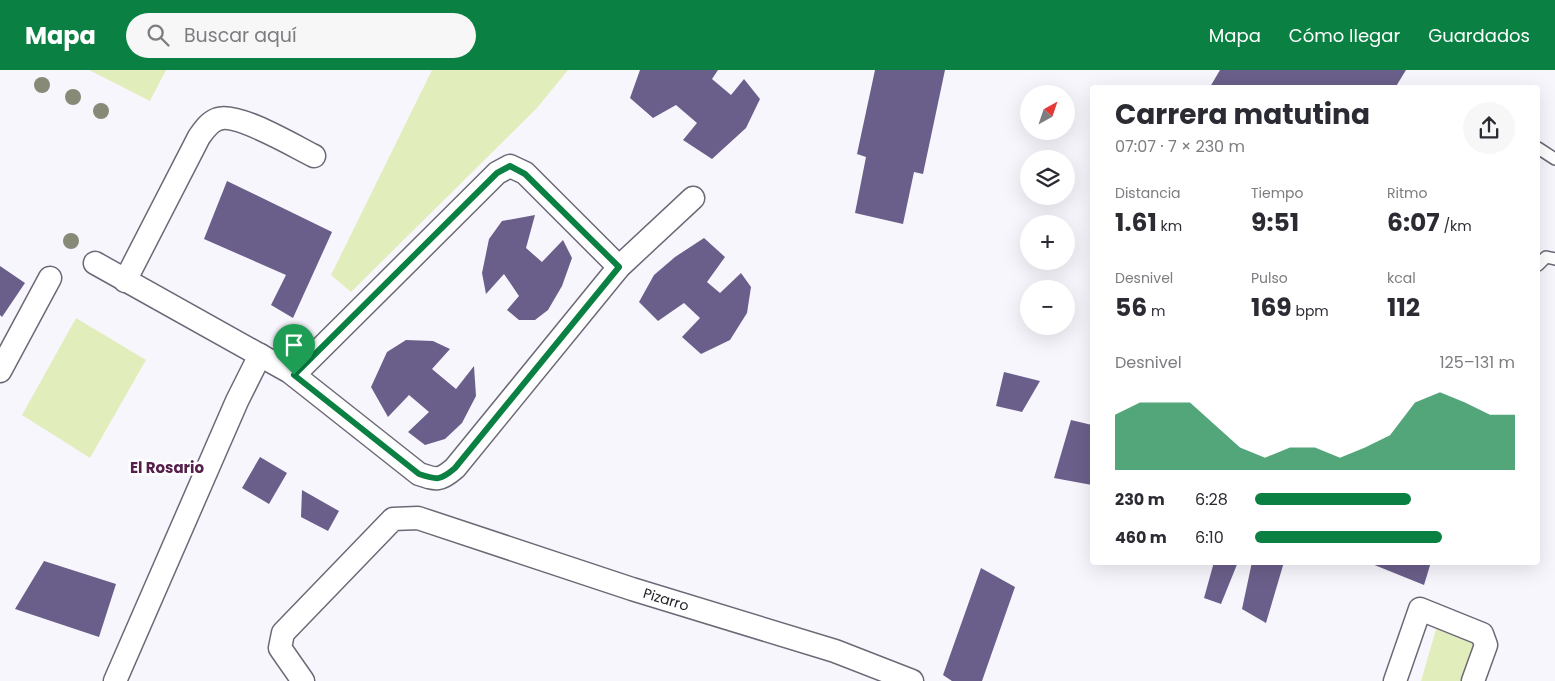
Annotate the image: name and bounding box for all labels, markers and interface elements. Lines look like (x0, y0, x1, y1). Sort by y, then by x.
search box (126, 13, 476, 58)
text: Mapa (25, 19, 96, 52)
icon: search (144, 21, 172, 49)
text: Buscar aquí (184, 22, 297, 49)
text: Mapa (1209, 23, 1261, 48)
text: Cómo llegar (1289, 23, 1400, 48)
text: Guardados (1428, 23, 1530, 48)
north arrow (1020, 85, 1075, 140)
map controls (1020, 85, 1075, 335)
text: Carrera matutina (1115, 95, 1370, 134)
button: share (1463, 102, 1515, 154)
text: 07:07 · 7 × 230 m (1115, 135, 1245, 158)
button: layers (1020, 150, 1075, 205)
text: Distancia (1115, 183, 1181, 203)
text: Tiempo (1251, 183, 1304, 203)
text: Ritmo (1387, 183, 1427, 203)
text: 1.61 (1115, 205, 1157, 240)
text: 9:51 (1251, 205, 1299, 240)
text: 6:07 (1387, 205, 1440, 240)
button: + (1020, 215, 1075, 270)
text: km (1157, 216, 1182, 236)
text: /km (1440, 216, 1472, 236)
text: Desnivel (1115, 268, 1173, 288)
text: Pulso (1251, 268, 1288, 288)
text: kcal (1387, 268, 1416, 288)
button: − (1020, 280, 1075, 335)
text: 56 (1115, 290, 1147, 325)
text: 169 (1251, 290, 1292, 325)
text: 112 (1387, 290, 1420, 325)
text: m (1147, 301, 1165, 321)
text: bpm (1292, 301, 1329, 321)
pin (273, 324, 315, 375)
icon: arrive (280, 331, 308, 359)
text: Desnivel (1115, 351, 1182, 374)
text: 125–131 m (1439, 351, 1515, 374)
district label: El Rosario (130, 457, 204, 478)
text: 230 m (1115, 488, 1165, 511)
text: 6:28 (1195, 488, 1228, 511)
text: 460 m (1115, 526, 1167, 549)
text: 6:10 (1195, 526, 1224, 549)
street label: Pizarro (641, 583, 691, 616)

